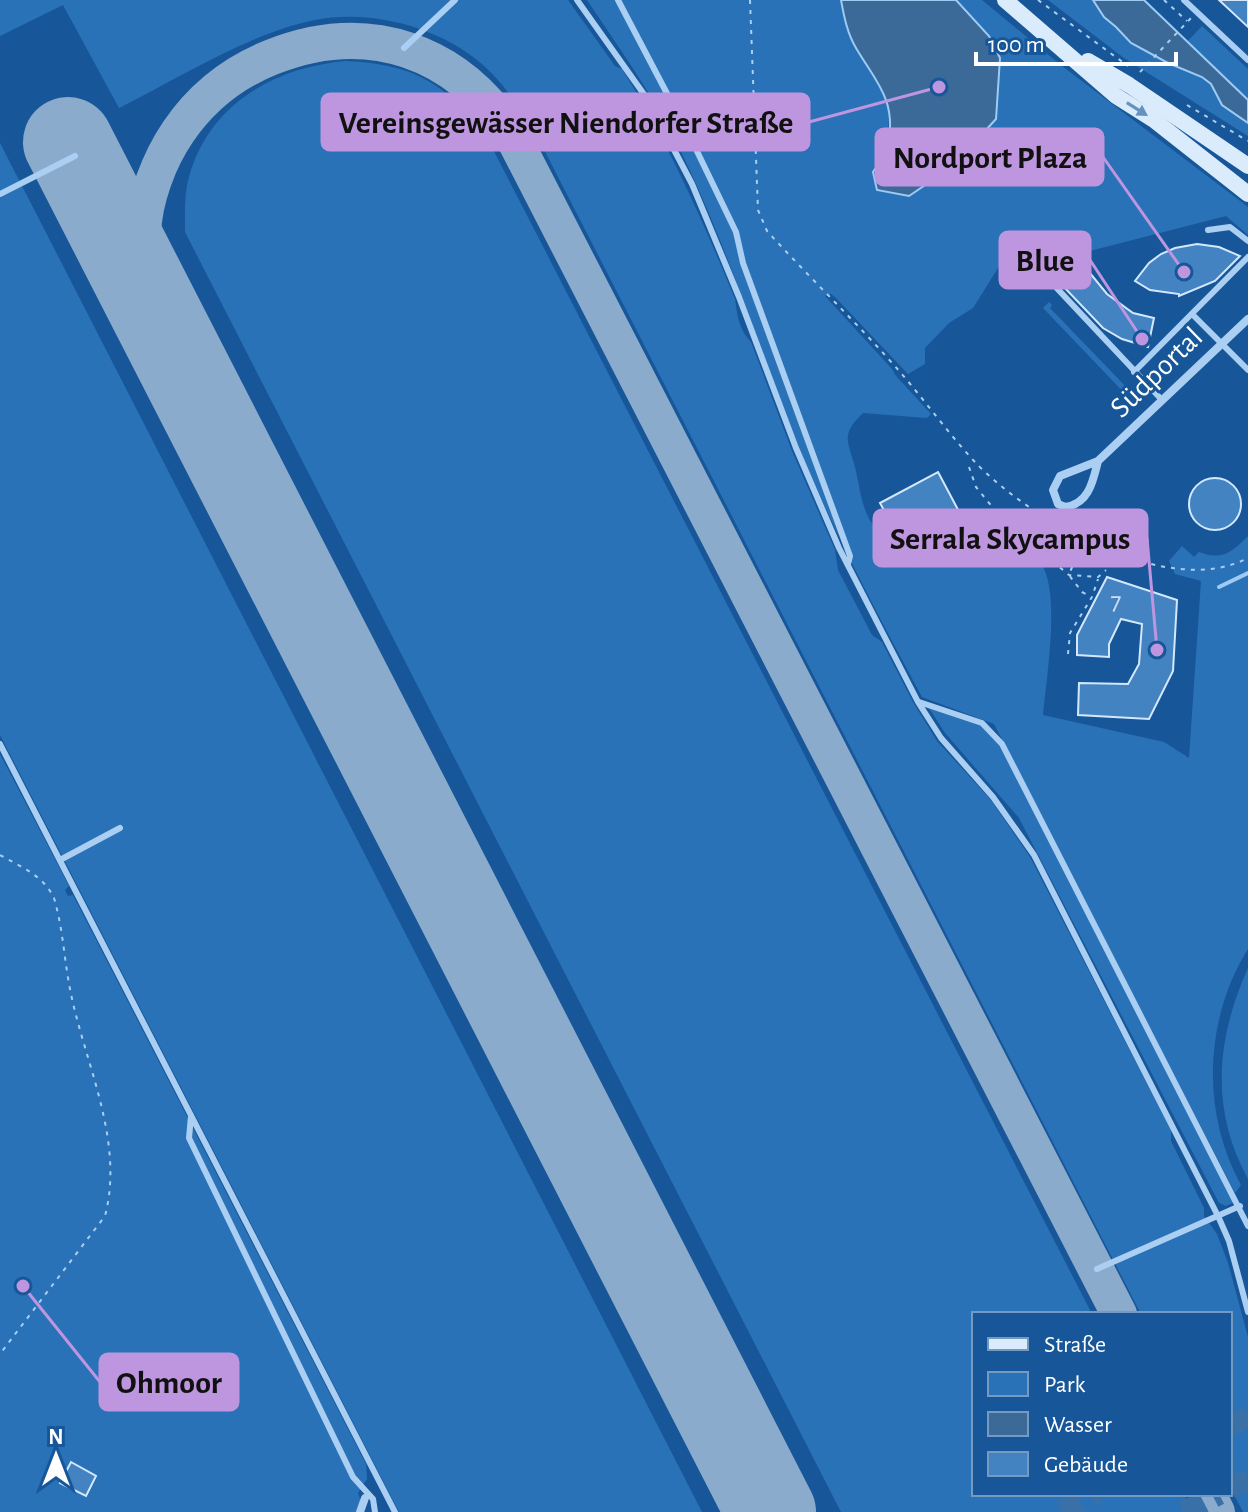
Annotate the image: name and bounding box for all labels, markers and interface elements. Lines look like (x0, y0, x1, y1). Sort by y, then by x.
scale bar (976, 16, 1176, 66)
text: 100 m (988, 33, 1045, 57)
callout: Vereinsgewässer Niendorfer Straße (322, 94, 809, 150)
one-way arrow (1126, 102, 1148, 116)
text: Vereinsgewässer Niendorfer Straße (339, 107, 793, 139)
callout: Nordport Plaza (876, 129, 1103, 185)
text: Nordport Plaza (893, 142, 1087, 174)
callout: Blue (1000, 232, 1090, 288)
text: Blue (1016, 245, 1074, 277)
street label: Südportal (1105, 322, 1209, 424)
callout: Serrala Skycampus (874, 510, 1147, 566)
text: Serrala Skycampus (890, 523, 1130, 555)
house number: 7 (1111, 588, 1122, 614)
legend (972, 1312, 1232, 1496)
text: Straße (1044, 1333, 1106, 1357)
callout: Ohmoor (100, 1354, 238, 1410)
text: Ohmoor (116, 1367, 222, 1399)
text: Park (1044, 1373, 1085, 1397)
text: Wasser (1044, 1413, 1112, 1437)
north arrow (16, 1416, 96, 1496)
text: N (48, 1426, 64, 1448)
text: Gebäude (1044, 1453, 1128, 1477)

